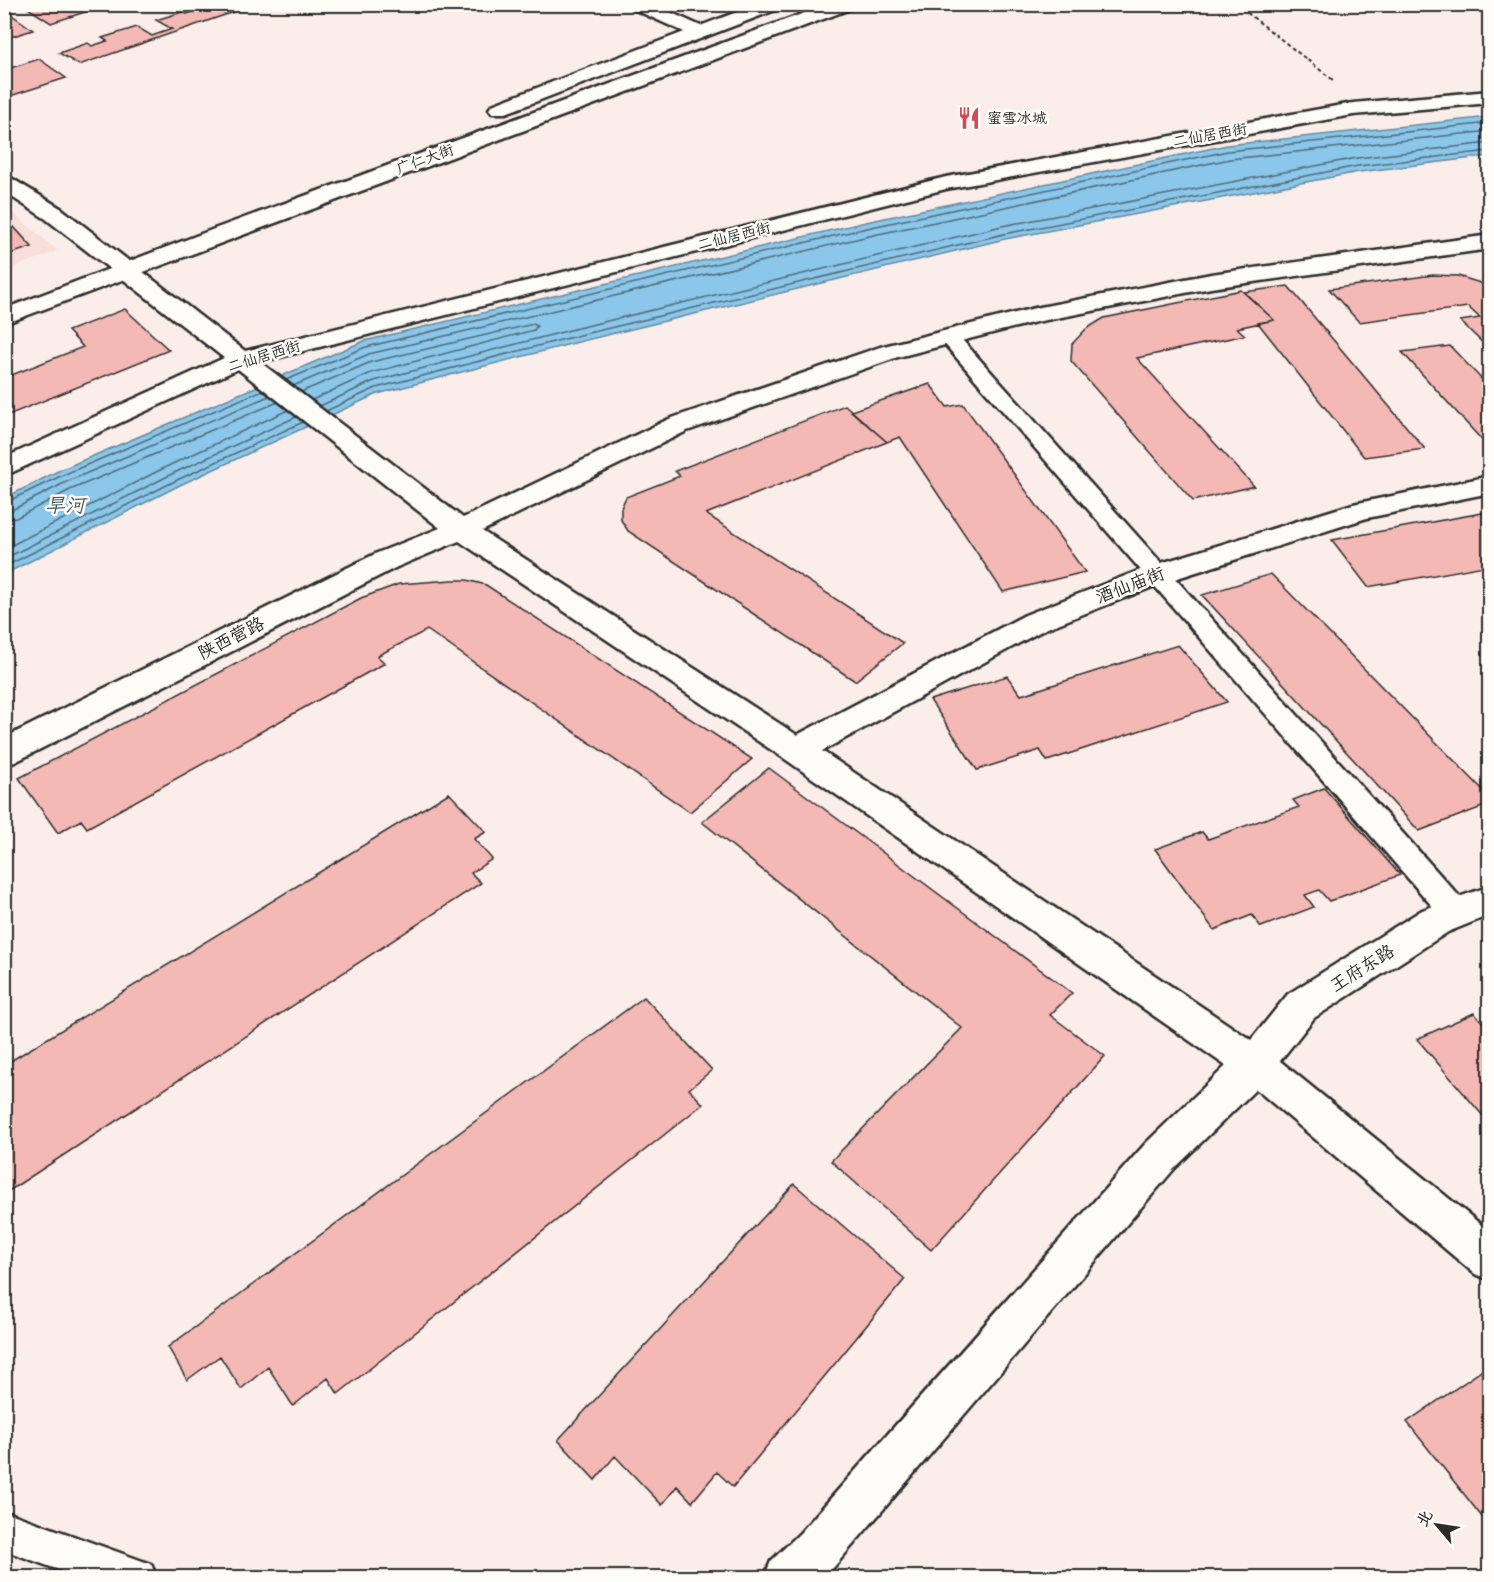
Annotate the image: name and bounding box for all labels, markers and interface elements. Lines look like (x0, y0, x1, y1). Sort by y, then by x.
restaurant icon: 蜜雪冰城 (956, 105, 982, 131)
place label: 蜜雪冰城 (987, 107, 1047, 127)
street label: 二仙居西街 (1171, 118, 1249, 150)
street label: 广仁大街 (393, 138, 456, 178)
street label: 二仙居西街 (695, 216, 773, 254)
street label: 二仙居西街 (225, 335, 303, 376)
water label: 旱河 (45, 491, 88, 517)
street label: 酒仙庙街 (1092, 560, 1168, 608)
street label: 陕西营路 (193, 610, 268, 664)
street label: 王府东路 (1325, 938, 1398, 996)
north arrow (1407, 1495, 1467, 1555)
text: 北 (1410, 1505, 1437, 1530)

